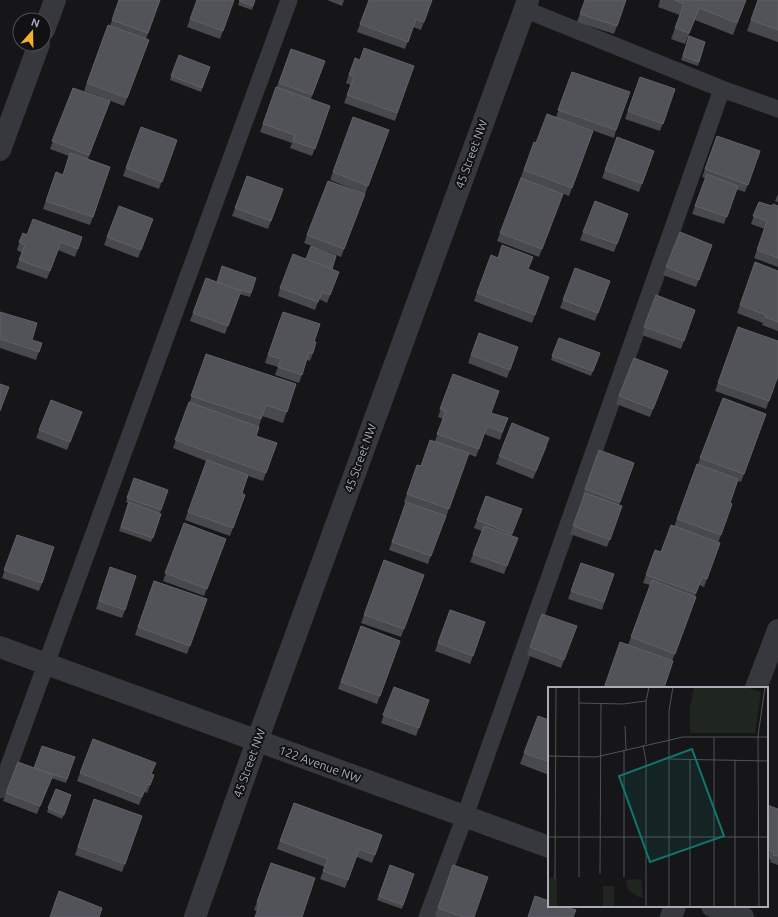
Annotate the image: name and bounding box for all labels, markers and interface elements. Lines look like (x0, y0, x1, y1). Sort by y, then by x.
north arrow (12, 12, 52, 52)
text: N (30, 16, 41, 30)
street label: 45 Street NW (453, 118, 489, 190)
street label: 45 Street NW (342, 422, 378, 494)
inset map (548, 687, 768, 907)
street label: 45 Street NW (231, 727, 267, 799)
street label: 122 Avenue NW (277, 743, 363, 785)

